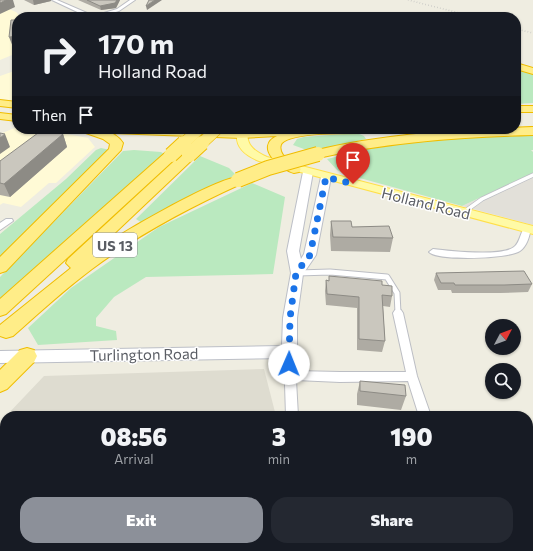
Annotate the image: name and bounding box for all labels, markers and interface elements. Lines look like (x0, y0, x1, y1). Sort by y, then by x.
text: 170 m (98, 26, 174, 60)
icon: right (32, 28, 84, 80)
text: Holland Road (98, 60, 207, 82)
icon: arrive (75, 104, 97, 126)
text: Then (32, 106, 67, 124)
pin (336, 143, 370, 184)
icon: arrive (342, 149, 364, 171)
street label: Holland Road (380, 183, 472, 223)
road number: US 13 (93, 233, 137, 257)
north arrow (485, 319, 521, 355)
map controls (485, 319, 521, 399)
position arrow (268, 343, 310, 385)
street label: Turlington Road (90, 344, 198, 364)
button: search (485, 363, 521, 399)
text: 08:56 (100, 422, 167, 451)
text: 3 (272, 422, 286, 451)
text: 190 (390, 422, 433, 451)
text: Arrival (114, 451, 154, 467)
text: min (268, 451, 290, 467)
text: m (406, 451, 417, 467)
button: Exit (20, 497, 263, 543)
button: Share (271, 497, 513, 543)

